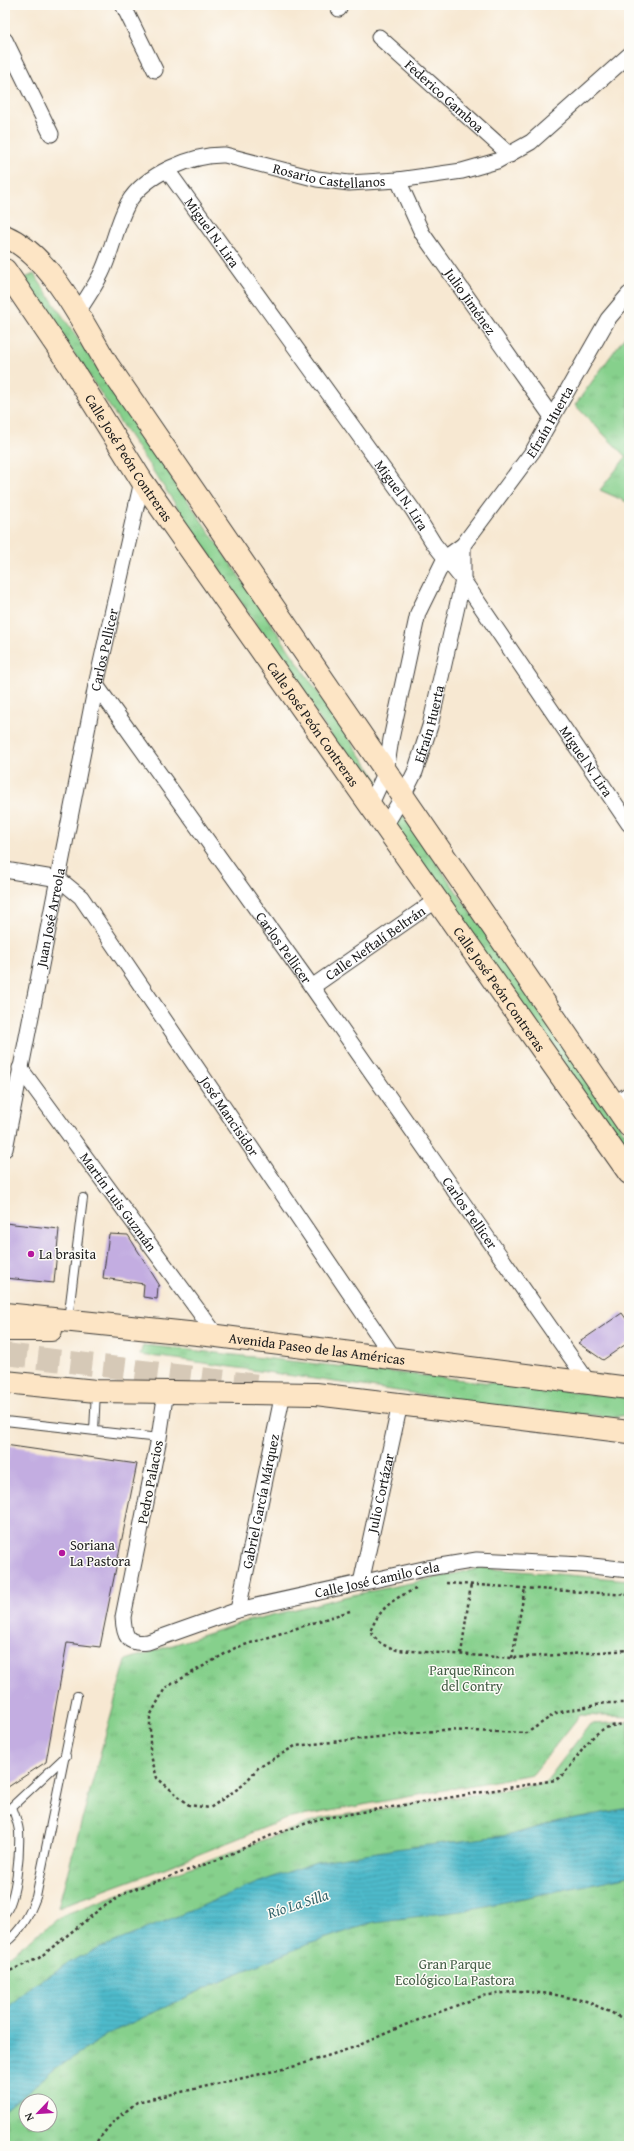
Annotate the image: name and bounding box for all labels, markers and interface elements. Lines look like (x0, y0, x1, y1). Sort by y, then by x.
street label: Federico Gamboa (400, 55, 489, 137)
street label: Rosario Castellanos (271, 158, 386, 193)
street label: Miguel N. Lira (180, 193, 245, 272)
street label: Julio Jiménez (439, 263, 501, 339)
street label: Efraín Huerta (521, 382, 578, 462)
street label: Calle José Peón Contreras (80, 390, 178, 526)
street label: Miguel N. Lira (370, 456, 434, 535)
street label: Carlos Pellicer (85, 606, 123, 693)
street label: Calle José Peón Contreras (262, 658, 364, 791)
street label: Efraín Huerta (409, 683, 449, 765)
street label: Miguel N. Lira (555, 722, 618, 801)
street label: Juan José Arreola (31, 866, 70, 971)
street label: Calle Neftalí Beltrán (321, 901, 429, 985)
street label: Carlos Pellicer (251, 908, 317, 988)
street label: Calle José Peón Contreras (449, 923, 550, 1056)
street label: José Mancisidor (194, 1070, 264, 1160)
street label: Martín Luis Guzmán (75, 1148, 162, 1256)
street label: Carlos Pellicer (438, 1173, 502, 1253)
place label: La brasita (39, 1244, 96, 1264)
marker: La brasita (26, 1249, 36, 1259)
street label: Avenida Paseo de las Américas (228, 1328, 406, 1370)
street label: Gabriel García Márquez (237, 1432, 284, 1570)
street label: Pedro Palacios (132, 1438, 168, 1526)
street label: Julio Cortázar (362, 1451, 399, 1537)
place label: Soriana La Pastora (70, 1535, 131, 1571)
marker: Soriana La Pastora (57, 1548, 67, 1558)
street label: Calle José Camilo Cela (313, 1556, 441, 1603)
park label: Parque Rincon del Contry (429, 1660, 515, 1696)
water label: Río La Silla (264, 1884, 331, 1924)
park label: Gran Parque Ecológico La Pastora (395, 1954, 515, 1990)
north arrow (18, 2093, 58, 2133)
text: N (20, 2110, 38, 2124)

